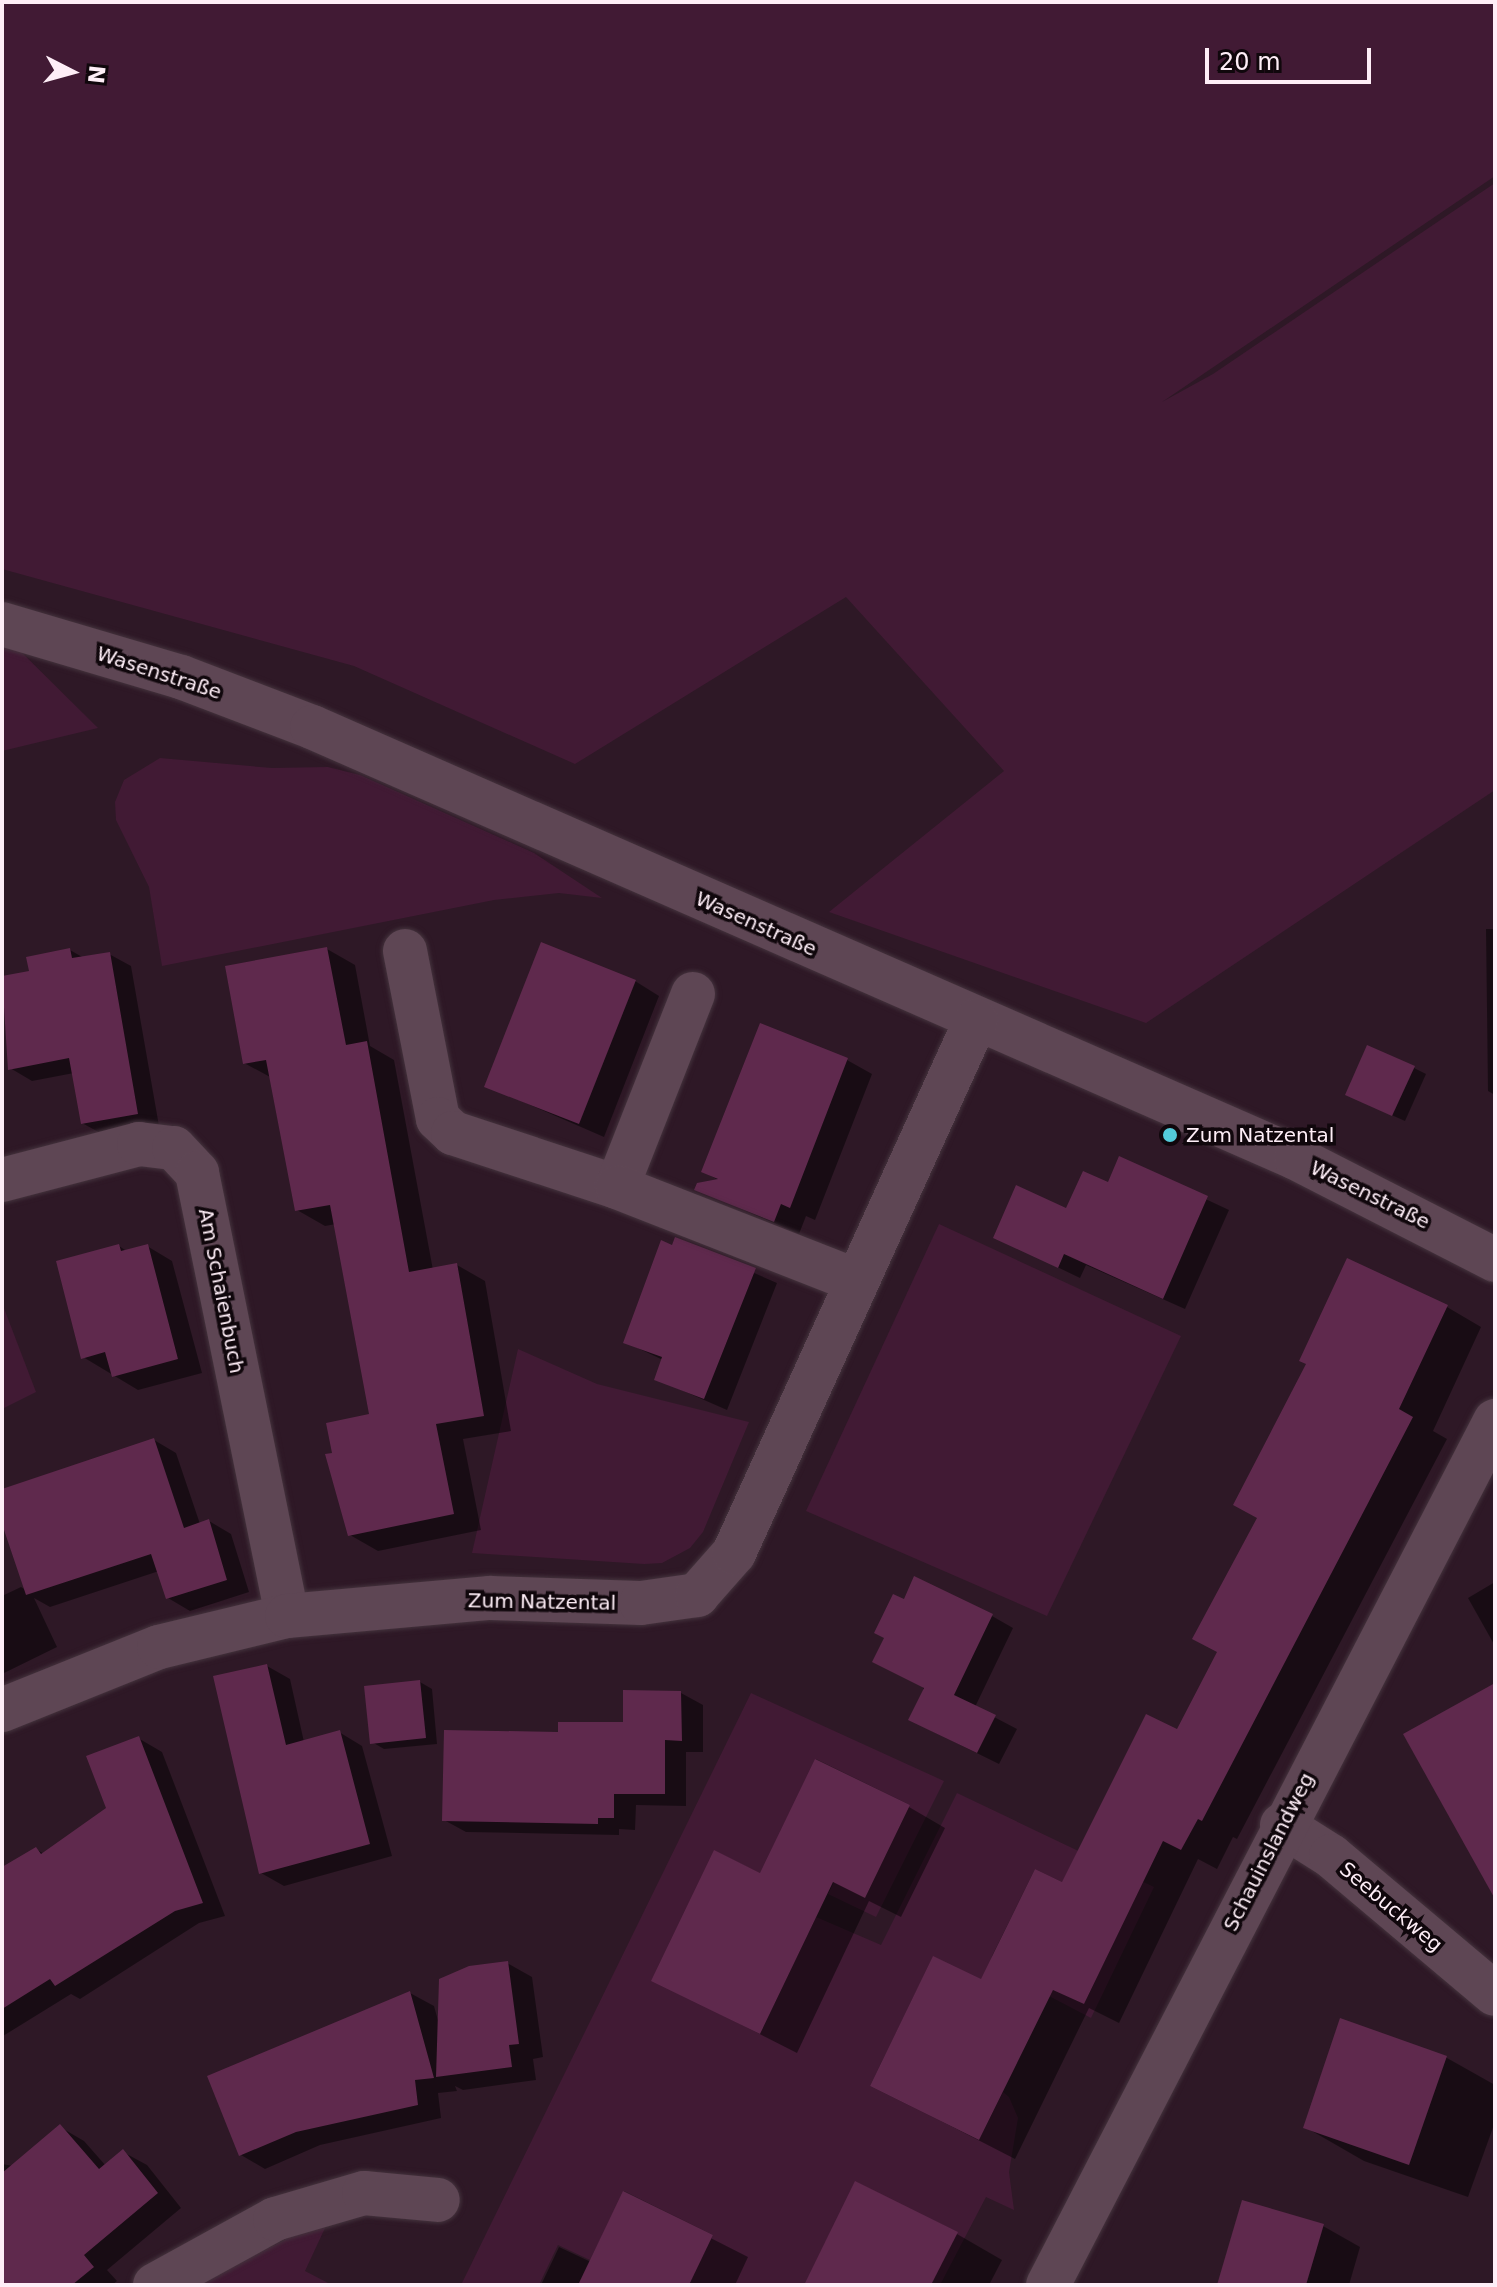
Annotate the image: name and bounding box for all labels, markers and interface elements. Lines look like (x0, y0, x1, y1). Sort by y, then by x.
north arrow (32, 32, 112, 112)
scale bar (1209, 32, 1375, 82)
text: 20 m (1219, 48, 1281, 76)
text: N (83, 64, 110, 85)
street label: Wasenstraße (94, 642, 224, 704)
street label: Wasenstraße (692, 887, 820, 961)
place label: Zum Natzental (1186, 1123, 1334, 1147)
marker: Zum Natzental (1161, 1126, 1179, 1144)
street label: Wasenstraße (1306, 1156, 1434, 1234)
street label: Am Schaienbuch (193, 1206, 249, 1376)
street label: Zum Natzental (468, 1589, 616, 1615)
street label: Schauinslandweg (1219, 1769, 1319, 1935)
street label: Seebuckweg (1335, 1857, 1447, 1957)

